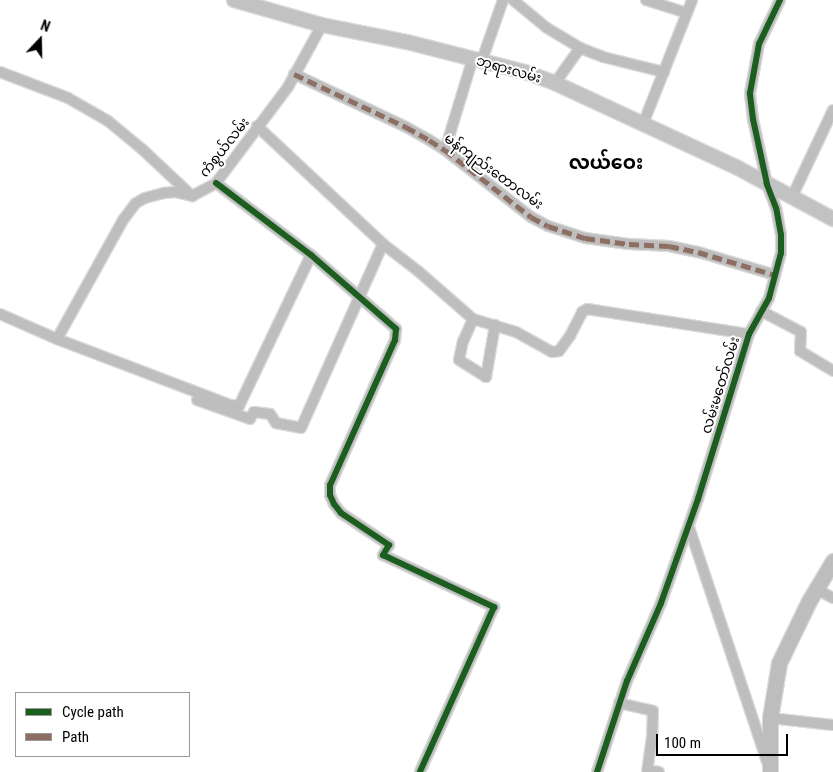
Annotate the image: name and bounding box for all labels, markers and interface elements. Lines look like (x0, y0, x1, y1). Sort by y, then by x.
north arrow (15, 15, 65, 65)
text: N (38, 17, 52, 35)
street label: ဘုရားလမ်း (475, 52, 543, 86)
street label: ကံစွယ်လမ်း (196, 114, 252, 180)
street label: မန်ကျည်းတောလမ်း (441, 130, 547, 212)
district label: လယ်ဝေး (569, 152, 643, 174)
street label: လမ်းမတော်လမ်း (697, 335, 743, 435)
legend (15, 692, 190, 757)
text: Cycle path (62, 703, 124, 721)
scale bar (658, 724, 790, 756)
text: Path (62, 728, 89, 746)
text: 100 m (664, 734, 701, 752)

